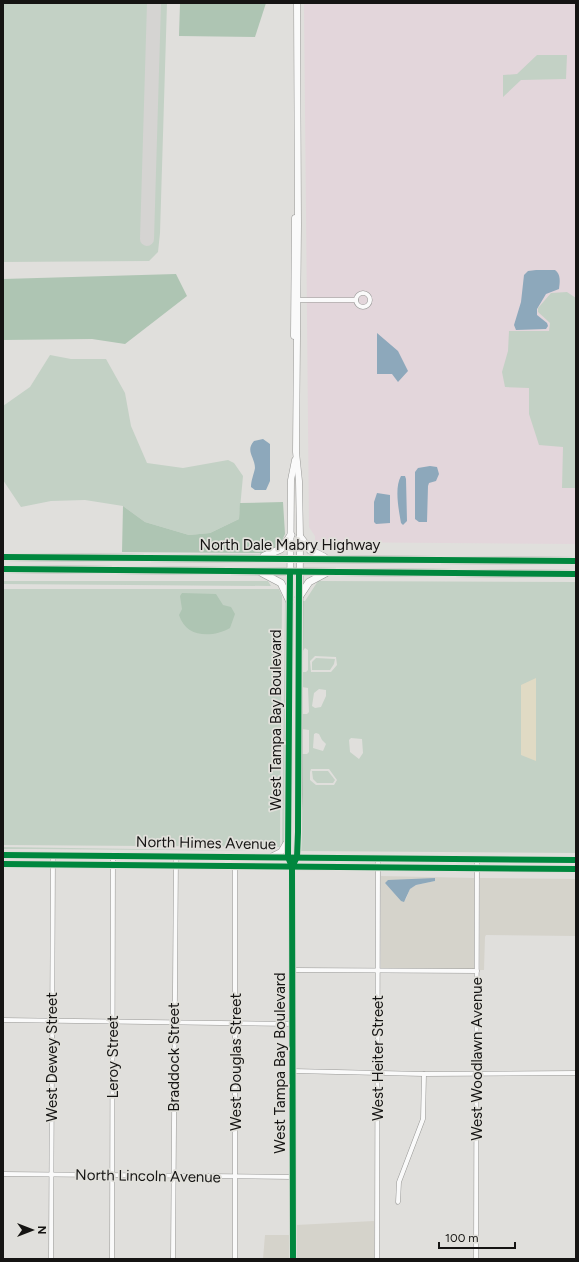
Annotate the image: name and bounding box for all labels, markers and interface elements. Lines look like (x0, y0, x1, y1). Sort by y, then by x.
street label: North Dale Mabry Highway (200, 536, 381, 554)
street label: West Tampa Bay Boulevard (267, 629, 285, 811)
street label: North Himes Avenue (136, 833, 276, 853)
street label: West Tampa Bay Boulevard (271, 972, 289, 1154)
street label: West Woodlawn Avenue (468, 977, 486, 1141)
street label: West Dewey Street (43, 992, 61, 1122)
street label: West Douglas Street (227, 993, 245, 1131)
street label: West Heiter Street (369, 995, 387, 1121)
street label: Braddock Street (165, 1002, 183, 1112)
street label: Leroy Street (104, 1015, 122, 1099)
street label: North Lincoln Avenue (75, 1166, 221, 1186)
north arrow (12, 1210, 52, 1250)
scale bar (439, 1224, 515, 1250)
text: N (35, 1226, 48, 1234)
text: 100 m (445, 1231, 479, 1245)

